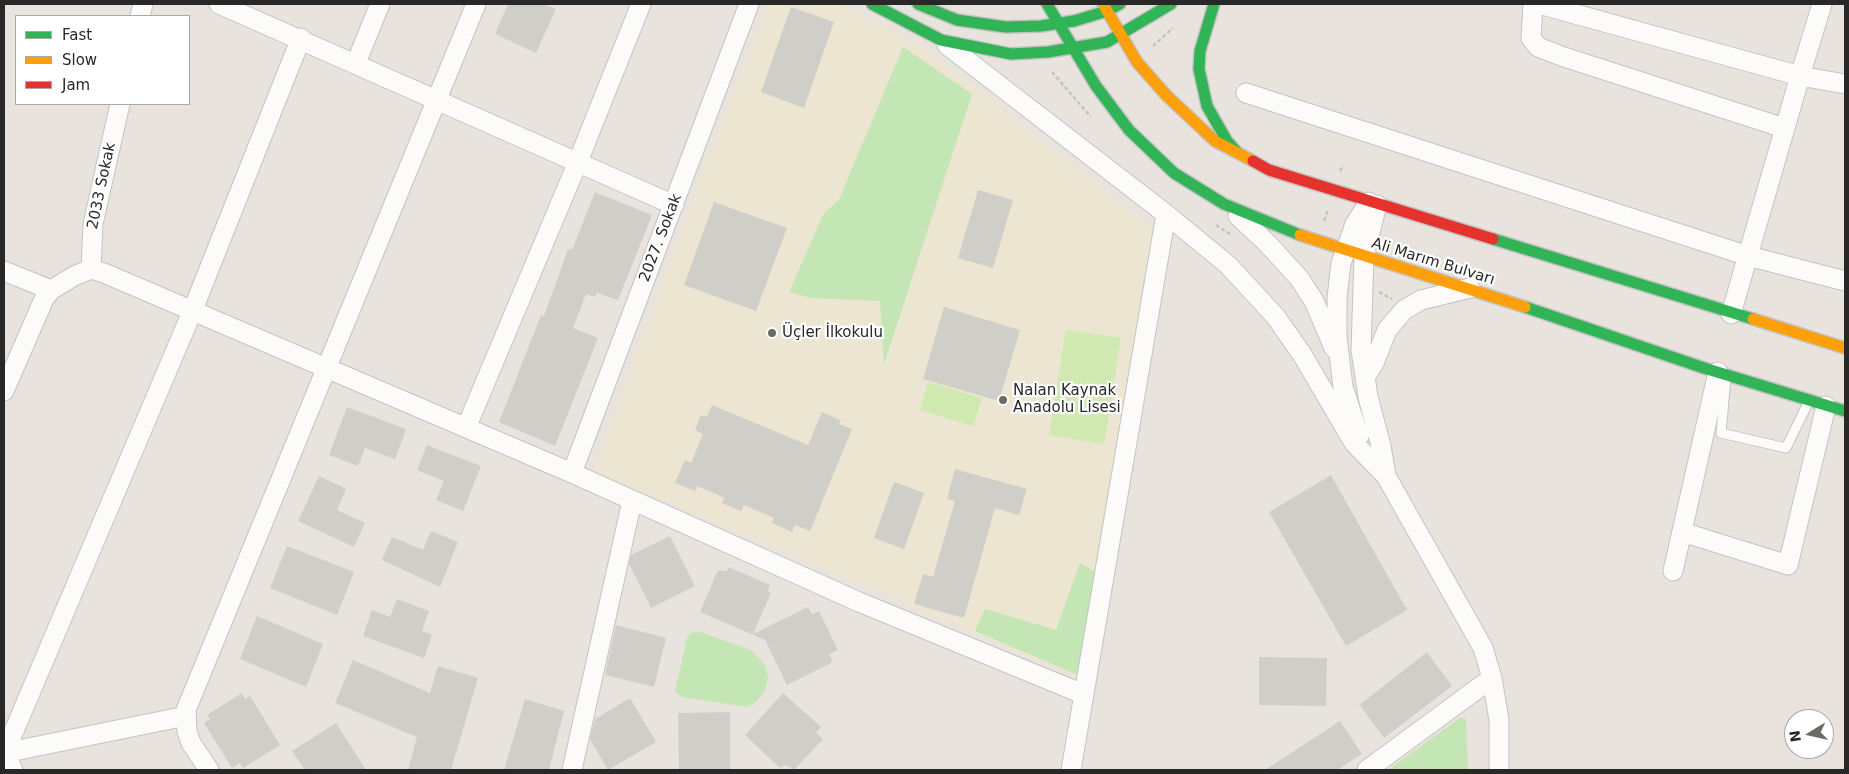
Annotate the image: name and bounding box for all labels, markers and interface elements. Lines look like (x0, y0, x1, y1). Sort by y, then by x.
legend (15, 15, 190, 105)
text: Fast (62, 26, 92, 44)
text: Slow (62, 51, 97, 69)
text: Jam (62, 76, 90, 94)
street label: 2033 Sokak (84, 141, 120, 231)
street label: 2027. Sokak (636, 191, 686, 285)
street label: Ali Marım Bulvarı (1369, 235, 1497, 289)
place label: Üçler İlkokulu (782, 324, 883, 342)
marker: Üçler İlkokulu (766, 327, 778, 339)
place label: Nalan Kaynak Anadolu Lisesi (1013, 382, 1121, 417)
marker: Nalan Kaynak Anadolu Lisesi (997, 394, 1009, 406)
north arrow (1784, 709, 1834, 759)
text: N (1786, 729, 1804, 743)

